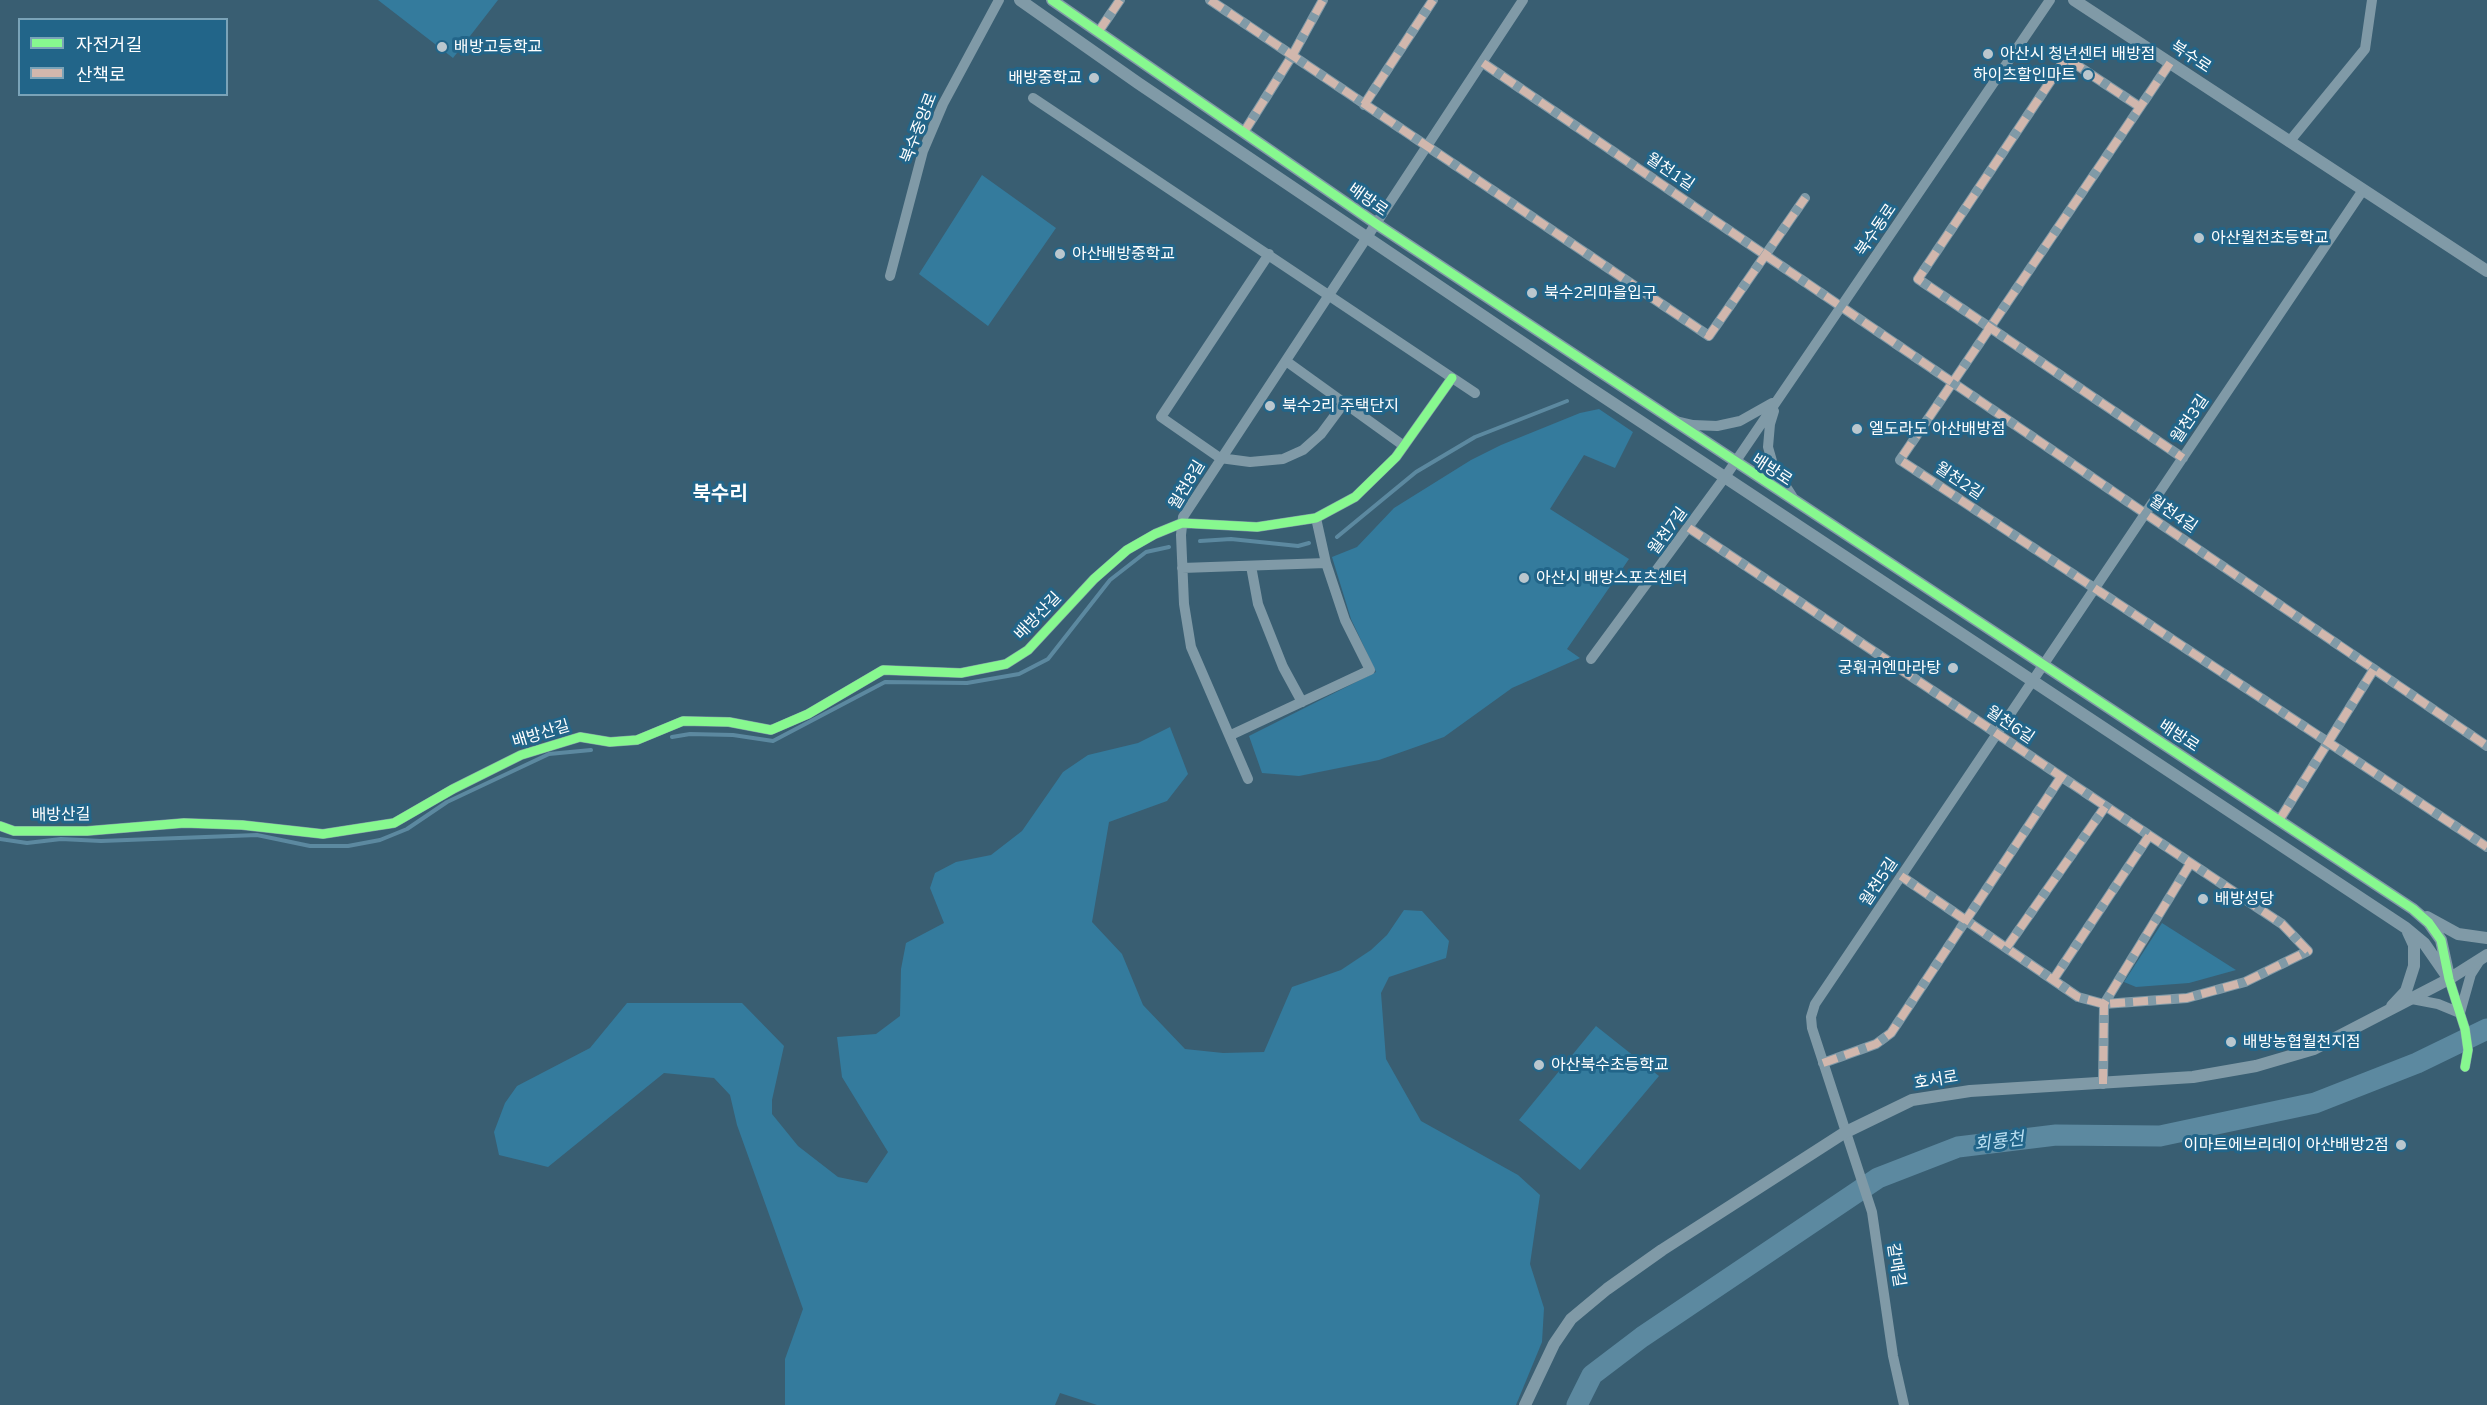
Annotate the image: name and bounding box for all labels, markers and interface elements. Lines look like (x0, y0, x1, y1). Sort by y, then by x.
legend (18, 18, 228, 96)
text: 자전거길 (76, 33, 142, 56)
place label: 배방고등학교 (454, 37, 542, 57)
street label: 북수로 (2167, 37, 2215, 77)
marker: 배방고등학교 (435, 40, 449, 54)
place label: 아산시 청년센터 배방점 (2000, 44, 2156, 64)
marker: 아산시 청년센터 배방점 (1981, 47, 1995, 61)
text: 산책로 (76, 63, 126, 86)
place label: 하이츠할인마트 (1973, 65, 2076, 85)
place label: 배방중학교 (1008, 68, 1082, 88)
marker: 하이츠할인마트 (2081, 68, 2095, 82)
marker: 배방중학교 (1087, 71, 1101, 85)
street label: 북수중앙로 (897, 90, 941, 166)
street label: 월천1길 (1642, 149, 1698, 195)
street label: 배방로 (1344, 179, 1392, 221)
street label: 북수동로 (1852, 200, 1900, 260)
place label: 아산월천초등학교 (2211, 228, 2329, 248)
marker: 아산월천초등학교 (2192, 231, 2206, 245)
place label: 아산배방중학교 (1072, 244, 1175, 264)
marker: 아산배방중학교 (1053, 247, 1067, 261)
place label: 북수2리마을입구 (1544, 283, 1657, 303)
marker: 북수2리마을입구 (1525, 286, 1539, 300)
street label: 월천3길 (2167, 391, 2213, 447)
place label: 북수2리 주택단지 (1282, 396, 1399, 416)
marker: 북수2리 주택단지 (1263, 399, 1277, 413)
place label: 엘도라도 아산배방점 (1869, 419, 2006, 439)
marker: 엘도라도 아산배방점 (1850, 422, 1864, 436)
street label: 배방로 (1748, 450, 1796, 490)
street label: 월천8길 (1165, 457, 1209, 513)
street label: 월천2길 (1931, 458, 1987, 504)
district label: 북수리 (692, 482, 748, 506)
street label: 월천4길 (2145, 491, 2201, 537)
street label: 월천7길 (1644, 504, 1692, 558)
place label: 아산시 배방스포츠센터 (1536, 568, 1687, 588)
marker: 아산시 배방스포츠센터 (1517, 571, 1531, 585)
street label: 배방산길 (1011, 588, 1065, 644)
place label: 궁훠궈엔마라탕 (1838, 658, 1941, 678)
marker: 궁훠궈엔마라탕 (1946, 661, 1960, 675)
street label: 월천6길 (1982, 702, 2038, 748)
street label: 배방산길 (510, 716, 572, 752)
street label: 배방로 (2155, 716, 2203, 756)
street label: 배방산길 (31, 805, 91, 825)
street label: 월천5길 (1856, 854, 1902, 910)
place label: 배방성당 (2215, 889, 2274, 909)
marker: 배방성당 (2196, 892, 2210, 906)
place label: 배방농협월천지점 (2243, 1032, 2361, 1052)
marker: 배방농협월천지점 (2224, 1035, 2238, 1049)
place label: 아산북수초등학교 (1551, 1055, 1669, 1075)
marker: 아산북수초등학교 (1532, 1058, 1546, 1072)
street label: 호서로 (1913, 1067, 1959, 1093)
water label: 회룡천 (1973, 1128, 2025, 1156)
place label: 이마트에브리데이 아산배방2점 (2184, 1135, 2389, 1155)
marker: 이마트에브리데이 아산배방2점 (2394, 1138, 2408, 1152)
street label: 갈매길 (1883, 1242, 1909, 1288)

